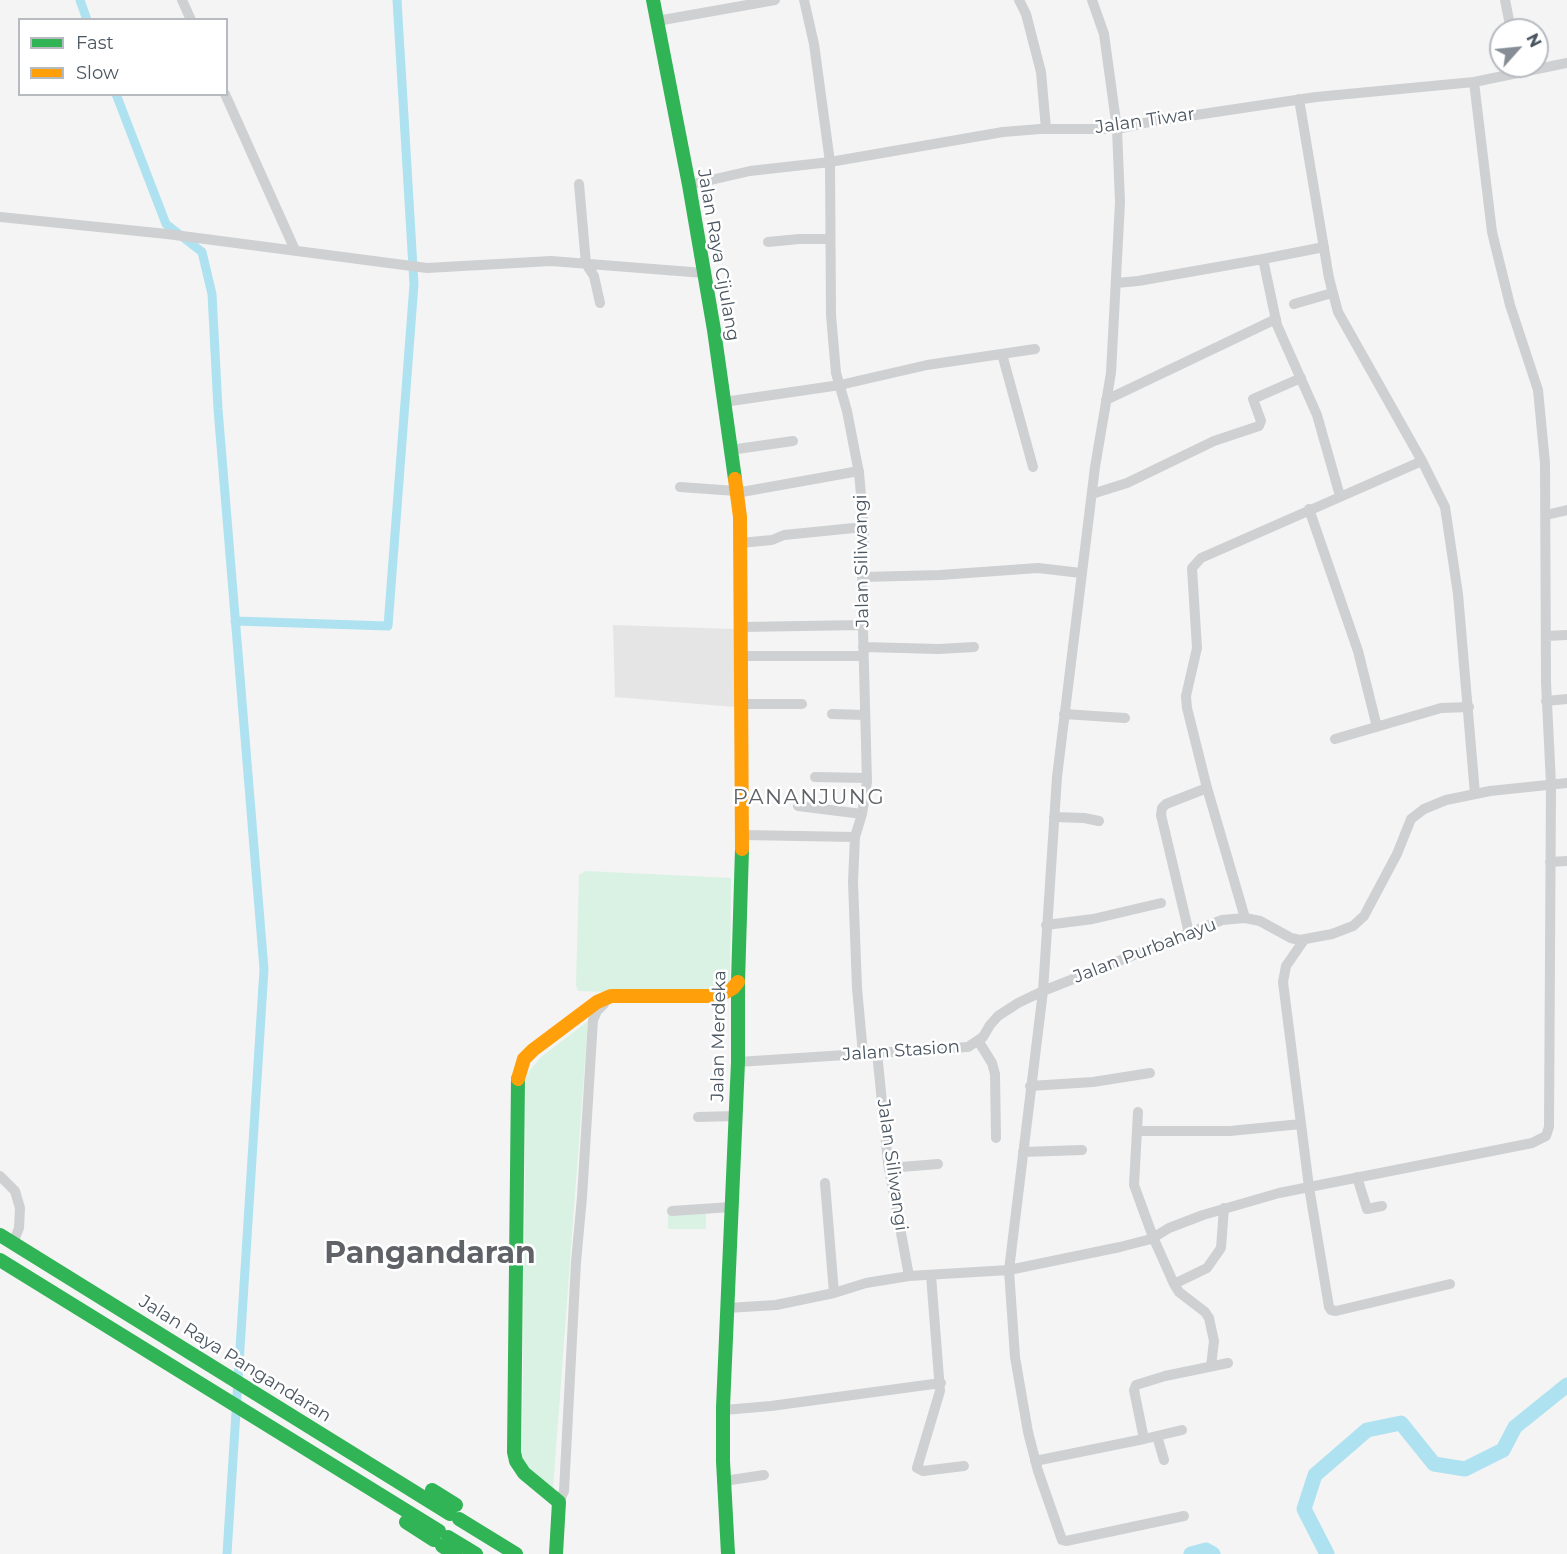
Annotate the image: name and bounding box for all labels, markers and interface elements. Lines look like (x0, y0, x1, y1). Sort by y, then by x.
legend (18, 18, 228, 96)
north arrow (1489, 18, 1549, 78)
text: N (1522, 30, 1545, 51)
text: Fast (76, 32, 114, 54)
text: Slow (76, 62, 119, 84)
street label: Jalan Tiwar (1094, 103, 1196, 139)
street label: Jalan Raya Cijulang (692, 167, 744, 343)
street label: Jalan Siliwangi (850, 494, 874, 628)
district label: PANANJUNG (733, 785, 885, 811)
street label: Jalan Purbahayu (1071, 914, 1219, 988)
street label: Jalan Merdeka (707, 970, 731, 1102)
street label: Jalan Stasion (842, 1036, 960, 1066)
street label: Jalan Siliwangi (872, 1098, 912, 1232)
district label: Pangandaran (324, 1236, 536, 1272)
street label: Jalan Raya Pangandaran (135, 1291, 335, 1427)

